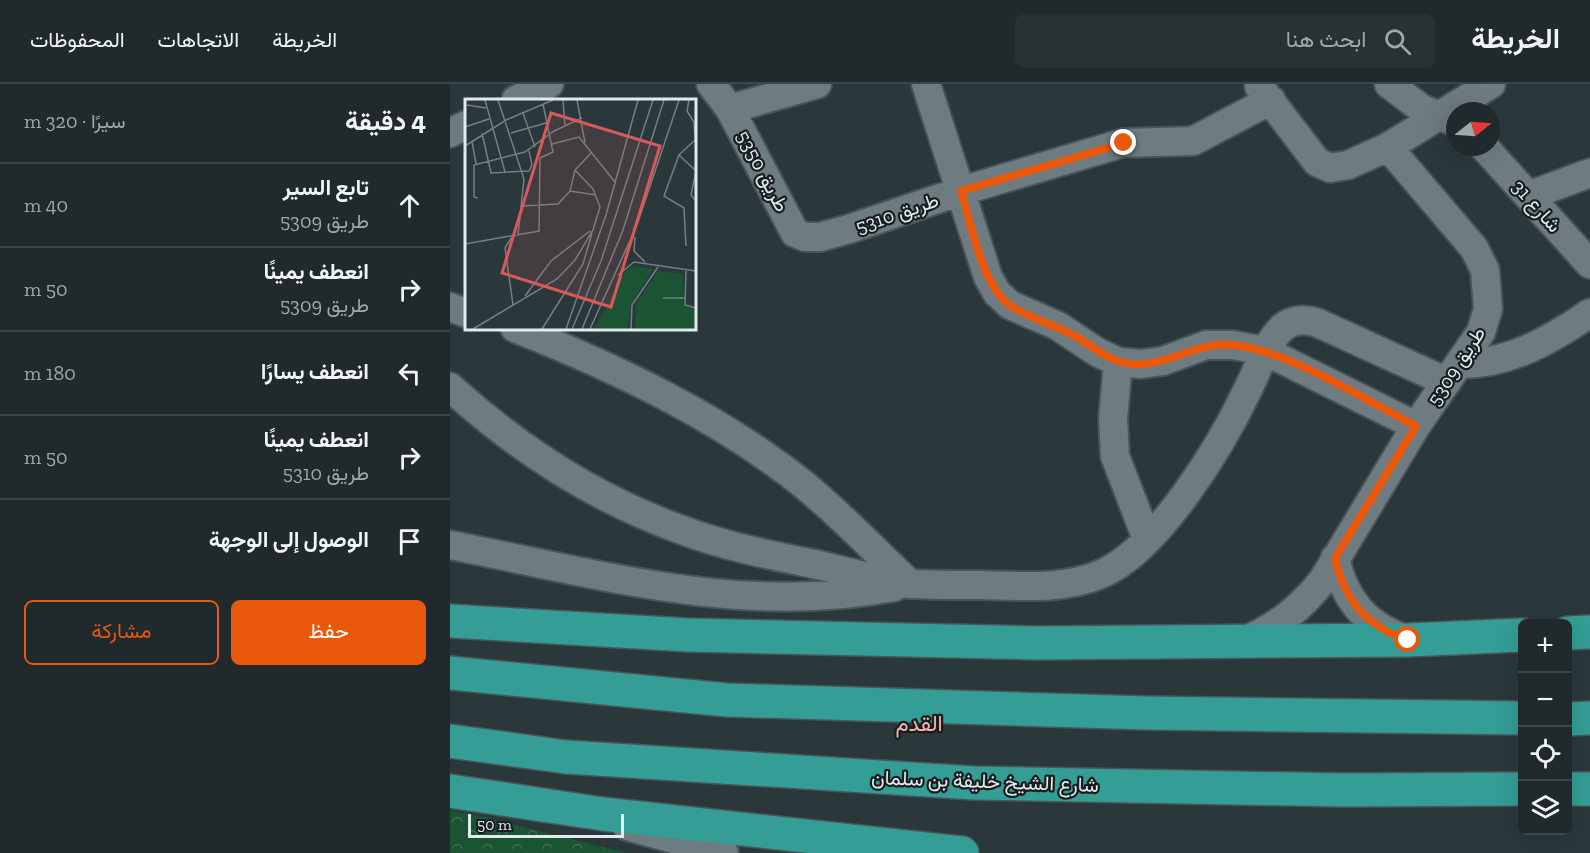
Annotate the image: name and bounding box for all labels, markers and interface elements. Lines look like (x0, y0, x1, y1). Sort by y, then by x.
search box (1015, 14, 1435, 68)
text: الخريطة (1471, 22, 1560, 55)
icon: search (1381, 25, 1414, 58)
text: ابحث هنا (1286, 26, 1366, 53)
text: المحفوظات (30, 27, 125, 52)
text: الاتجاهات (158, 27, 239, 52)
text: الخريطة (272, 27, 337, 52)
inset map (465, 99, 696, 330)
north arrow (1446, 102, 1500, 156)
text: 4 دقيقة (345, 105, 426, 137)
text: سيرًا · 320 m (24, 109, 126, 133)
street label: طريق 5350 (731, 126, 794, 216)
route end (1110, 129, 1136, 155)
text: تابع السير (283, 174, 369, 201)
street label: شارع 31 (1506, 175, 1567, 238)
street label: طريق 5310 (852, 188, 942, 239)
icon: ahead (393, 189, 426, 222)
text: 40 m (24, 193, 68, 217)
text: طريق 5309 (280, 209, 369, 233)
text: انعطف يمينًا (263, 258, 369, 285)
icon: right (393, 273, 426, 306)
text: 50 m (24, 277, 68, 301)
text: طريق 5309 (280, 293, 369, 317)
street label: طريق 5309 (1422, 322, 1491, 410)
icon: left (393, 357, 426, 390)
text: انعطف يسارًا (261, 358, 369, 385)
text: 180 m (24, 361, 76, 385)
text: انعطف يمينًا (263, 426, 369, 453)
icon: right (393, 441, 426, 474)
text: 50 m (24, 445, 68, 469)
text: طريق 5310 (283, 461, 369, 485)
icon: arrive (393, 525, 426, 558)
text: الوصول إلى الوجهة (209, 526, 369, 553)
button: مشاركة (24, 600, 219, 665)
button: حفظ (231, 600, 426, 665)
map controls (1518, 619, 1572, 835)
button: + (1518, 619, 1572, 673)
route start (1394, 626, 1420, 652)
button: − (1518, 673, 1572, 727)
district label: القدم (895, 710, 943, 738)
button: locate (1518, 727, 1572, 781)
street label: شارع الشيخ خليفة بن سلمان (871, 765, 1099, 799)
button: layers (1518, 781, 1572, 835)
scale bar (468, 811, 624, 838)
text: 50 m (477, 815, 512, 834)

